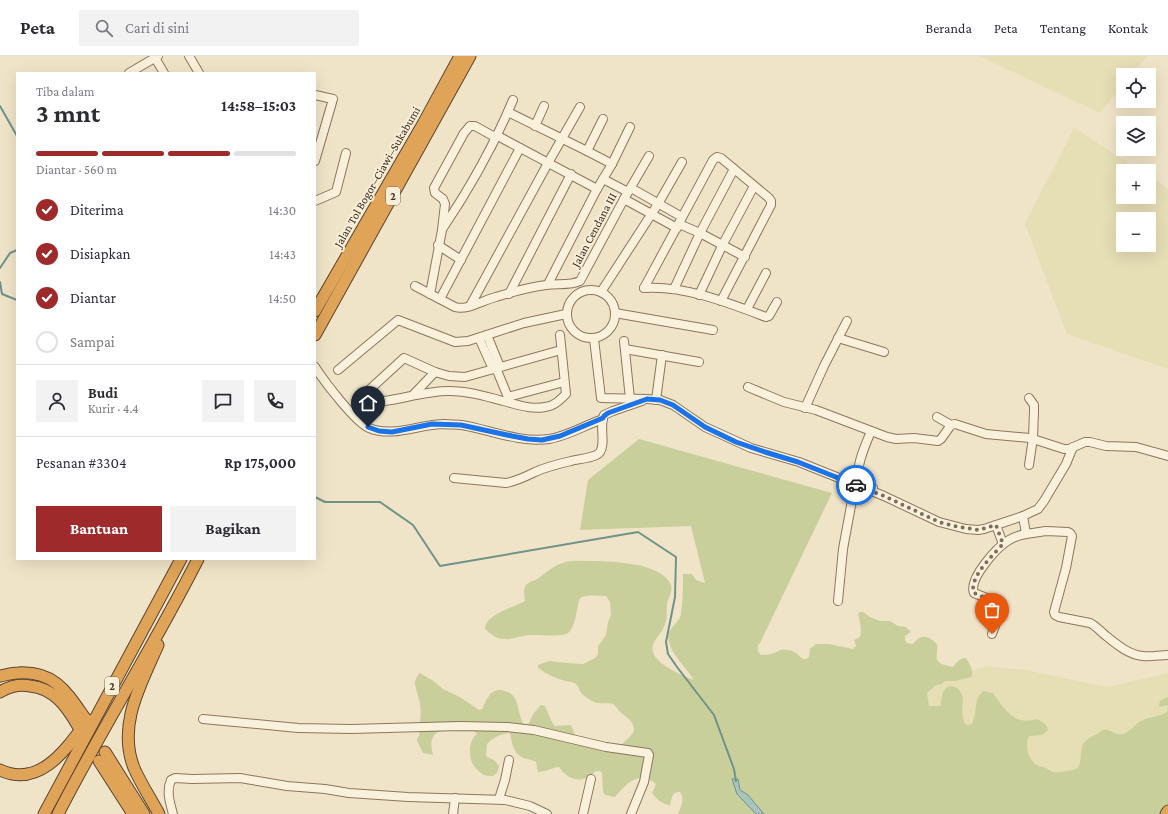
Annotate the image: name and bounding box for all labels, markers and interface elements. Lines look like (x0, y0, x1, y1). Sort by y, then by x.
search box (79, 10, 359, 46)
text: Peta (20, 17, 55, 38)
icon: search (93, 17, 115, 39)
text: Cari di sini (125, 20, 189, 36)
text: Beranda (926, 20, 972, 36)
text: Peta (994, 20, 1018, 36)
text: Tentang (1040, 20, 1086, 36)
text: Kontak (1108, 20, 1148, 36)
map controls (1116, 68, 1156, 252)
button: locate (1116, 68, 1156, 108)
text: Tiba dalam (36, 84, 94, 99)
text: 14:58–15:03 (221, 98, 296, 114)
text: 3 mnt (36, 99, 100, 128)
street label: Jalan Tol Bogor–Ciawi–Sukabumi (330, 104, 423, 251)
button: layers (1116, 116, 1156, 156)
text: Diantar · 560 m (36, 162, 117, 177)
button: + (1116, 164, 1156, 204)
road number: 2 (386, 187, 400, 205)
street label: Jalan Cendana III (568, 190, 620, 270)
icon: check (36, 199, 58, 221)
text: Diterima (70, 202, 124, 218)
text: 14:30 (269, 203, 296, 218)
button: − (1116, 212, 1156, 252)
icon: check (36, 243, 58, 265)
text: Disiapkan (70, 246, 131, 262)
text: 14:43 (269, 247, 296, 262)
icon: check (36, 287, 58, 309)
text: Diantar (70, 290, 116, 306)
text: 14:50 (269, 291, 296, 306)
text: Sampai (70, 334, 115, 350)
button: person (36, 380, 78, 422)
button: chat (202, 380, 244, 422)
button: phone (254, 380, 296, 422)
text: Budi (88, 385, 118, 401)
pin (351, 386, 385, 427)
icon: home (357, 392, 379, 414)
text: Kurir · 4.4 (88, 401, 139, 416)
text: Pesanan #3304 (36, 455, 127, 471)
text: Rp 175,000 (224, 455, 296, 471)
courier (836, 465, 876, 505)
icon: car (845, 474, 867, 496)
button: Bantuan (36, 506, 162, 552)
button: Bagikan (170, 506, 296, 552)
pin (975, 593, 1009, 634)
icon: bag (981, 599, 1003, 621)
road number: 2 (105, 677, 119, 695)

